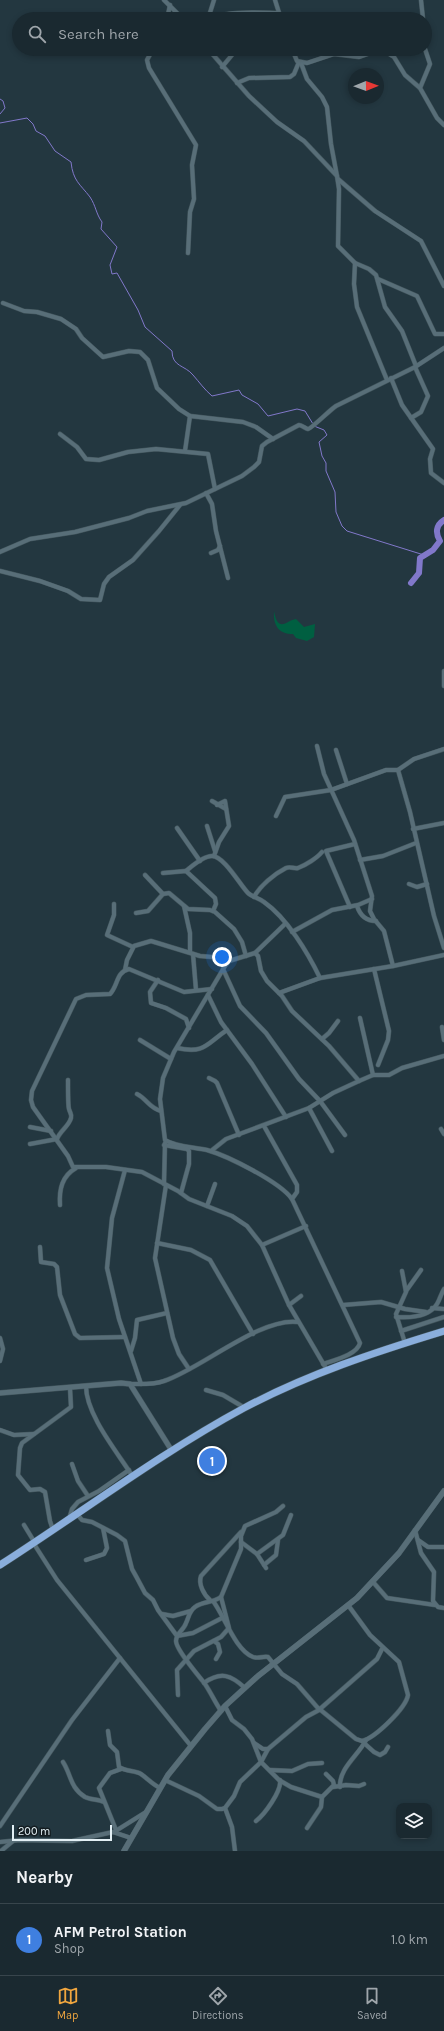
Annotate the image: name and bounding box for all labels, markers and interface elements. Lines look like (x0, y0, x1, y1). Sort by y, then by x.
search box (12, 12, 432, 56)
icon: search (26, 23, 48, 45)
text: Search here (58, 25, 139, 43)
north arrow (348, 68, 384, 104)
your location (212, 947, 232, 967)
pin: 1 (199, 1446, 225, 1476)
map controls (396, 1803, 432, 1839)
button: layers (396, 1803, 432, 1839)
scale bar (12, 1823, 112, 1842)
text: 200 m (18, 1825, 50, 1838)
text: Nearby (16, 1867, 73, 1887)
text: AFM Petrol Station (54, 1923, 187, 1941)
text: 1 (27, 1932, 31, 1947)
text: 1.0 km (391, 1932, 428, 1947)
text: Shop (54, 1941, 84, 1956)
tab: Map (57, 1985, 79, 2022)
tab: Directions (192, 1985, 244, 2022)
tab: Saved (357, 1985, 387, 2022)

